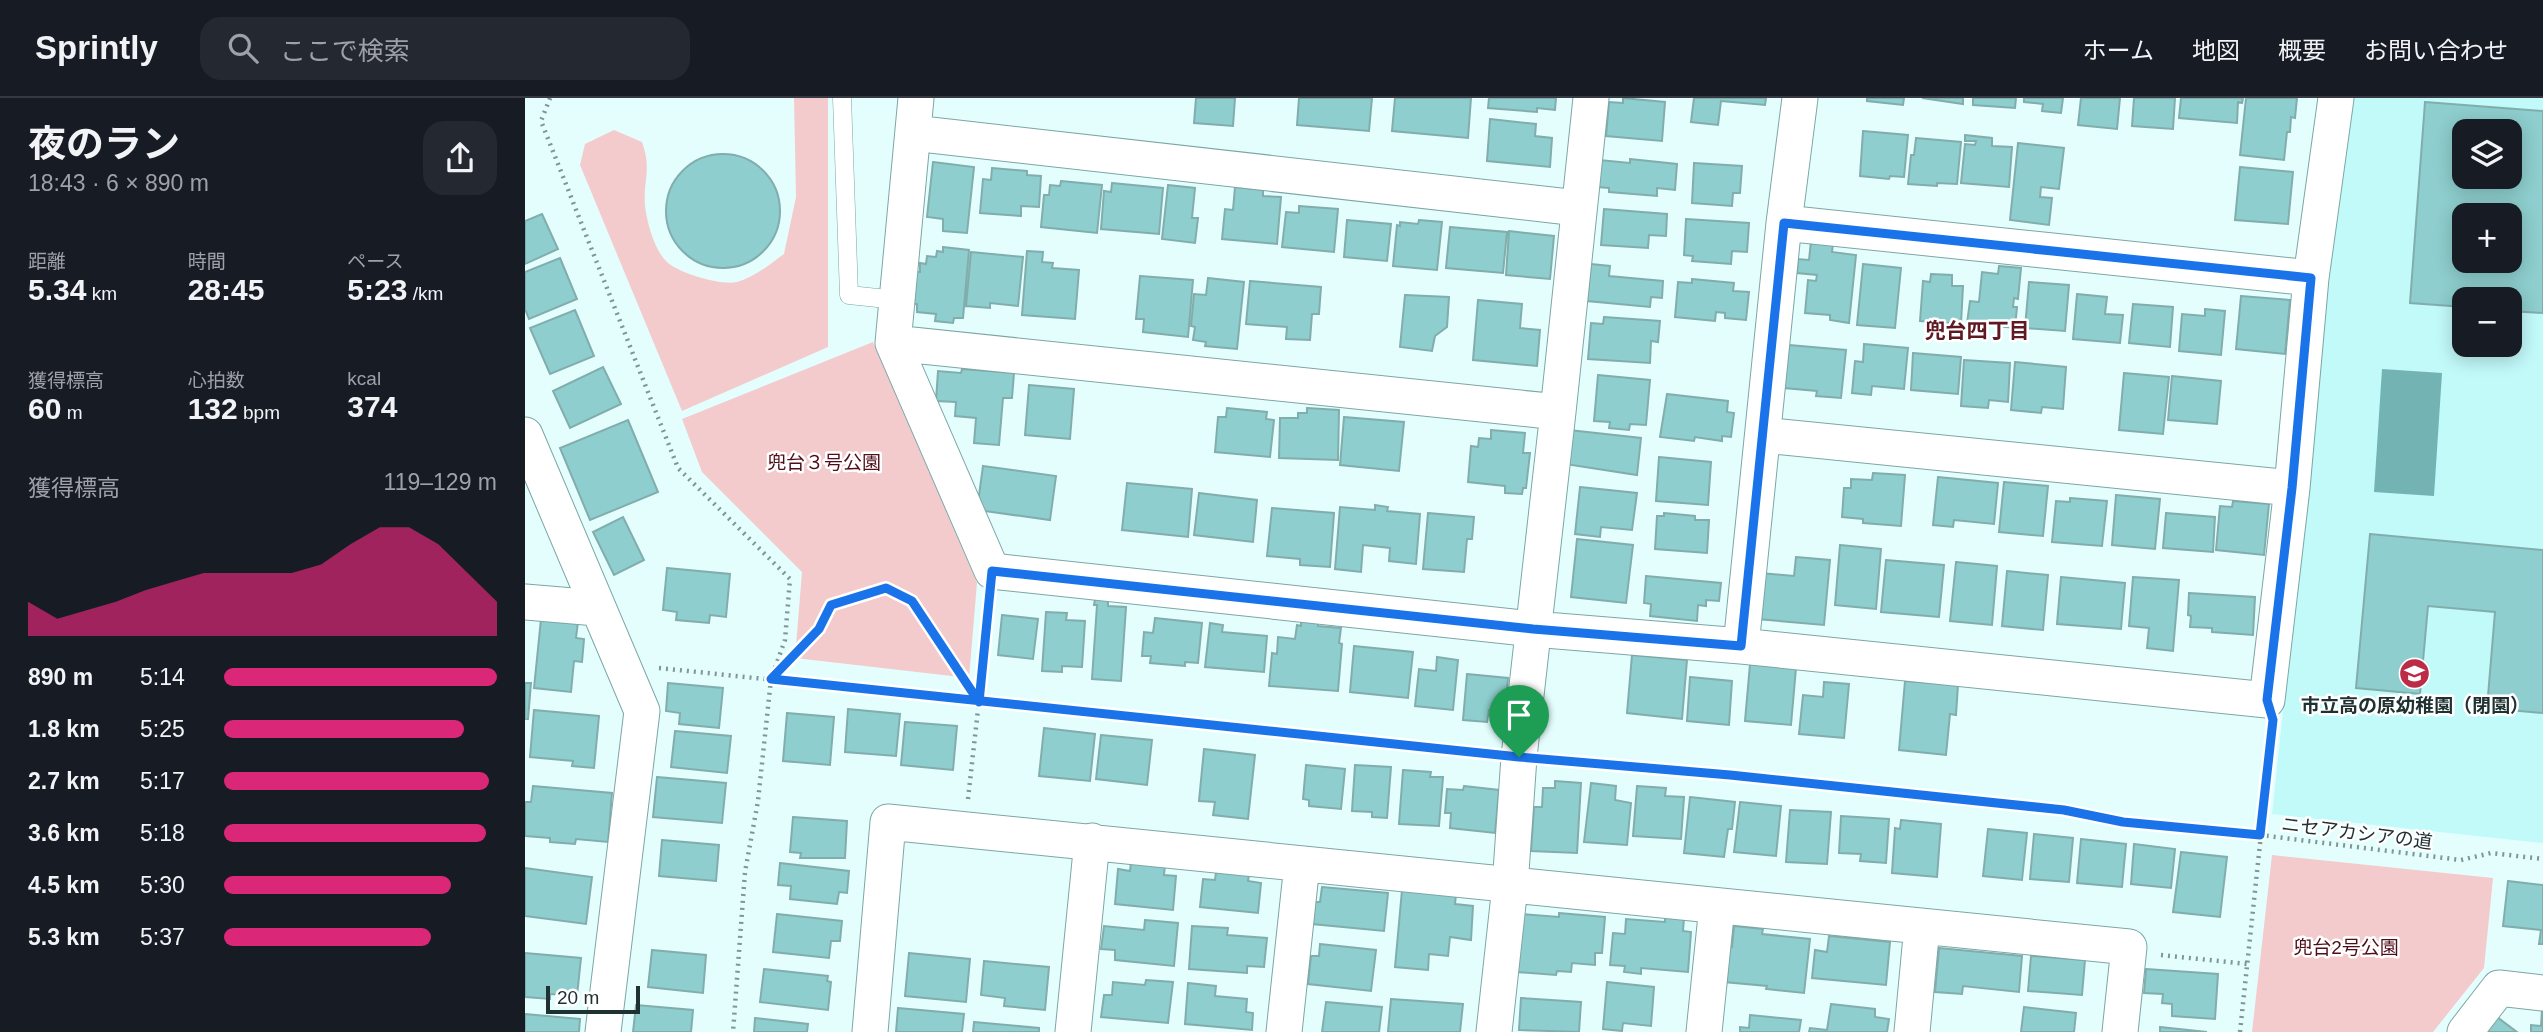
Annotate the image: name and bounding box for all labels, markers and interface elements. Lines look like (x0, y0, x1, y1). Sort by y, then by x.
search box (200, 17, 690, 80)
text: Sprintly (35, 29, 158, 66)
icon: search (224, 29, 262, 67)
text: ここで検索 (280, 36, 410, 66)
text: ホーム (2083, 37, 2154, 64)
text: 地図 (2192, 37, 2240, 64)
text: 概要 (2278, 37, 2326, 64)
text: お問い合わせ (2364, 37, 2508, 64)
map controls (2452, 119, 2522, 357)
button: layers (2452, 119, 2522, 189)
button: share (423, 121, 497, 195)
text: 夜のラン (28, 123, 180, 165)
text: 18:43 · 6 × 890 m (28, 170, 209, 196)
button: + (2452, 203, 2522, 273)
text: 距離 (28, 251, 66, 272)
text: 時間 (188, 251, 226, 272)
text: ペース (347, 251, 403, 272)
text: 5.34 (28, 273, 86, 306)
text: 28:45 (188, 273, 264, 306)
text: 5:23 (347, 273, 407, 306)
text: km (86, 283, 117, 304)
text: /km (407, 283, 443, 304)
button: − (2452, 287, 2522, 357)
district label: 兜台四丁目 (1925, 319, 2030, 342)
text: kcal (347, 368, 381, 389)
text: 獲得標高 (28, 370, 104, 391)
text: 心拍数 (188, 370, 245, 391)
text: 374 (347, 390, 397, 423)
text: 60 (28, 392, 61, 425)
text: 132 (188, 392, 238, 425)
text: m (61, 402, 82, 423)
text: bpm (238, 402, 280, 423)
park label: 兜台３号公園 (767, 452, 881, 473)
text: 119–129 m (384, 469, 497, 495)
text: 獲得標高 (28, 475, 120, 501)
school or university icon: 市立高の原幼稚園（閉園） (2398, 657, 2432, 691)
text: 890 m (28, 664, 93, 690)
text: 5:14 (140, 664, 185, 690)
pin (1489, 685, 1549, 757)
place label: 市立高の原幼稚園（閉園） (2301, 695, 2529, 716)
icon: arrive (1500, 696, 1538, 734)
text: 1.8 km (28, 716, 100, 742)
text: 5:25 (140, 716, 185, 742)
text: 2.7 km (28, 768, 100, 794)
text: 5:17 (140, 768, 185, 794)
street label: ニセアカシアの道 (2280, 813, 2434, 853)
text: 3.6 km (28, 820, 100, 846)
text: 5:18 (140, 820, 185, 846)
text: 4.5 km (28, 872, 100, 898)
text: 5:30 (140, 872, 185, 898)
text: 5.3 km (28, 924, 100, 950)
text: 5:37 (140, 924, 185, 950)
park label: 兜台2号公園 (2293, 937, 2399, 958)
scale bar (546, 983, 641, 1015)
text: 20 m (557, 987, 599, 1008)

